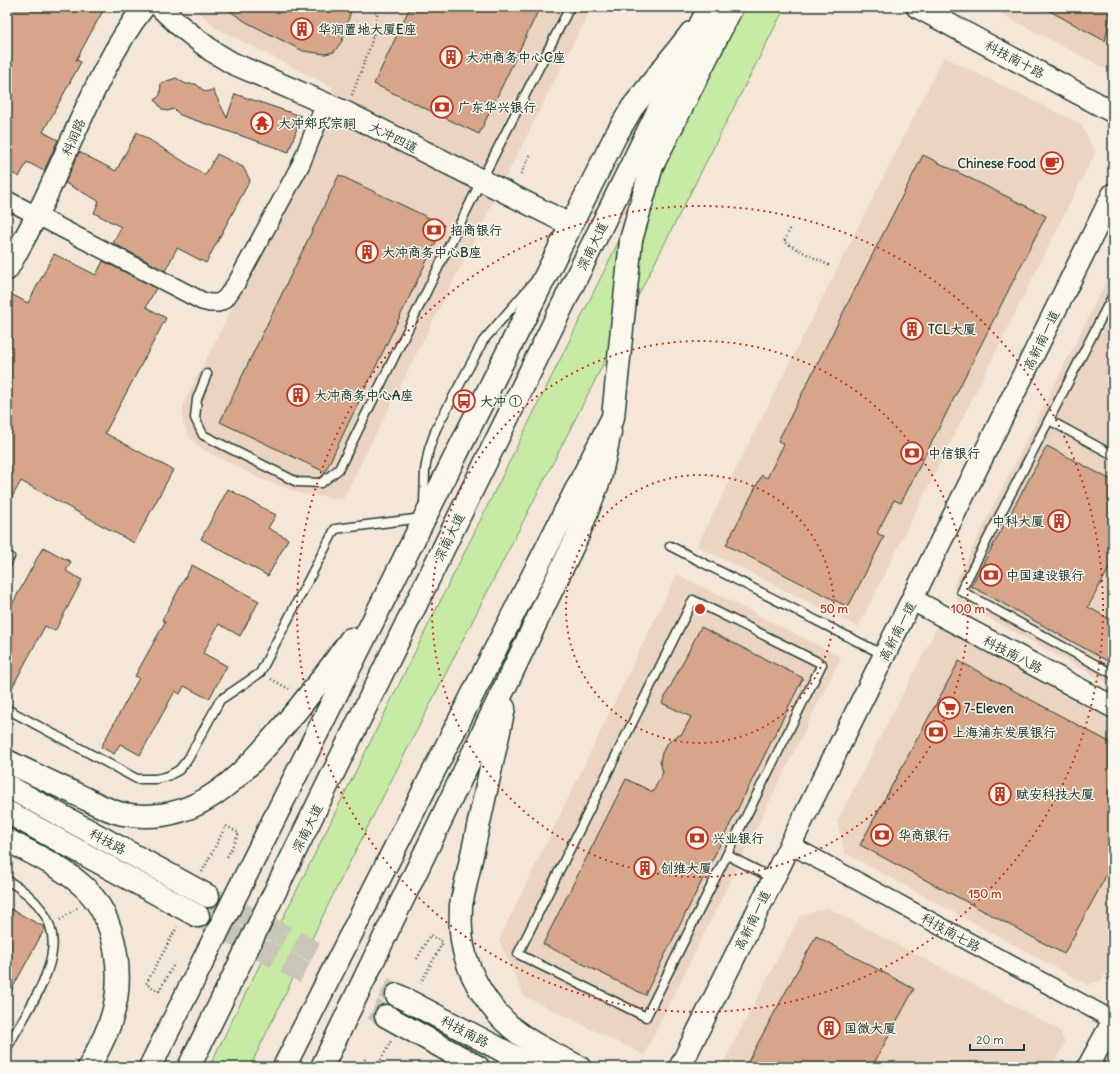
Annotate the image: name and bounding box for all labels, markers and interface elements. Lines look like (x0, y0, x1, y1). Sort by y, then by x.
building icon: 华润置地大厦E座 (289, 16, 315, 42)
place label: 华润置地大厦E座 (318, 21, 417, 38)
street label: 科技南十路 (982, 37, 1047, 82)
building icon: 大冲商务中心C座 (438, 44, 464, 70)
place label: 大冲商务中心C座 (466, 49, 566, 66)
bank icon: 广东华兴银行 (429, 94, 455, 120)
place label: 广东华兴银行 (458, 99, 536, 116)
temple icon: 大冲郑氏宗祠 (249, 110, 275, 136)
place label: 大冲郑氏宗祠 (278, 115, 356, 132)
street label: 科润路 (58, 116, 89, 158)
street label: 大冲四道 (367, 118, 421, 157)
cafe icon: Chinese Food (1039, 150, 1065, 176)
place label: Chinese Food (957, 155, 1036, 172)
bank icon: 招商银行 (421, 217, 447, 243)
street label: 深南大道 (573, 219, 611, 273)
place label: 招商银行 (450, 222, 502, 239)
building icon: 大冲商务中心B座 (354, 239, 380, 265)
place label: 大冲商务中心B座 (382, 244, 482, 261)
street label: 高新南一道 (1020, 307, 1063, 373)
building icon: TCL大厦 (899, 316, 925, 342)
place label: TCL大厦 (928, 321, 976, 338)
building icon: 大冲商务中心A座 (285, 382, 311, 408)
place label: 大冲商务中心A座 (314, 387, 413, 404)
bus stop icon: 大冲 ① (451, 388, 477, 414)
place label: 大冲 ① (480, 393, 522, 410)
bank icon: 中信银行 (899, 440, 925, 466)
place label: 中信银行 (928, 445, 980, 462)
building icon: 中科大厦 (1046, 508, 1072, 534)
street label: 深南大道 (430, 510, 468, 564)
place label: 中科大厦 (992, 513, 1044, 530)
bank icon: 中国建设银行 (978, 562, 1004, 588)
place label: 中国建设银行 (1006, 567, 1084, 584)
street label: 高新南一道 (875, 598, 920, 664)
text: 50 m (820, 601, 849, 616)
text: 100 m (951, 601, 985, 616)
centre of rings (693, 602, 707, 616)
street label: 科技南八路 (980, 632, 1045, 677)
supermarket icon: 7-Eleven (936, 695, 962, 721)
place label: 7-Eleven (964, 700, 1014, 717)
bank icon: 上海浦东发展银行 (923, 719, 949, 745)
place label: 上海浦东发展银行 (952, 724, 1056, 741)
building icon: 赋安科技大厦 (987, 781, 1013, 807)
place label: 赋安科技大厦 (1016, 786, 1094, 803)
street label: 深南大道 (288, 801, 326, 855)
bank icon: 华商银行 (869, 822, 895, 848)
street label: 科技路 (87, 825, 129, 858)
bank icon: 兴业银行 (684, 825, 710, 851)
place label: 华商银行 (898, 827, 950, 844)
place label: 兴业银行 (712, 830, 764, 847)
building icon: 创维大厦 (632, 855, 658, 881)
place label: 创维大厦 (660, 860, 712, 877)
text: 150 m (969, 886, 1002, 901)
street label: 高新南一道 (731, 887, 774, 953)
street label: 科技南七路 (918, 909, 983, 956)
street label: 科技南路 (438, 1012, 492, 1051)
building icon: 国微大厦 (816, 1015, 842, 1041)
place label: 国微大厦 (844, 1020, 896, 1037)
scale bar (970, 1026, 1024, 1052)
text: 20 m (976, 1032, 1004, 1047)

